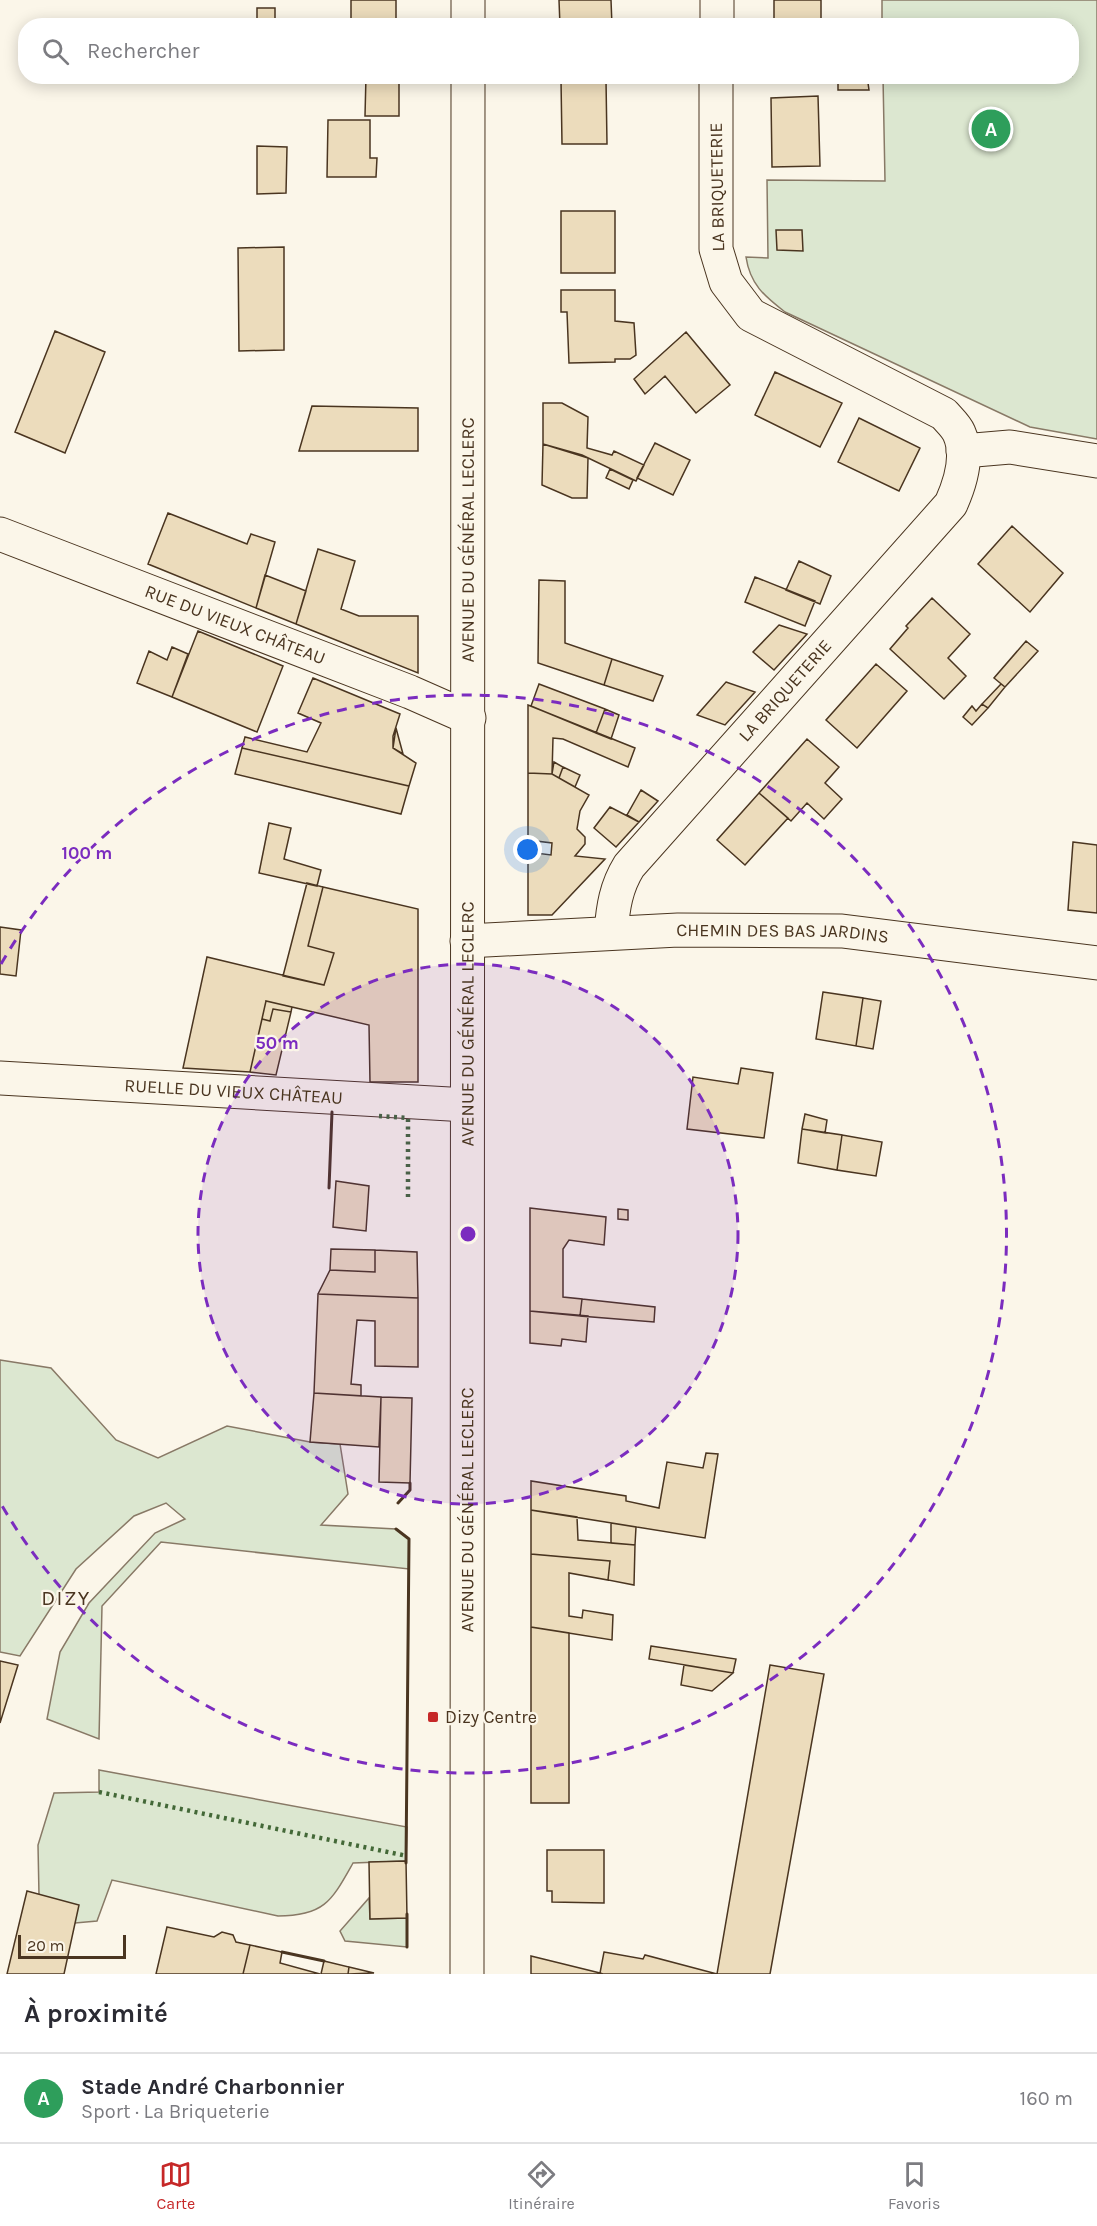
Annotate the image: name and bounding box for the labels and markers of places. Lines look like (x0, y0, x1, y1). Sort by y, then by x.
pin: A (972, 106, 1010, 152)
centre of rings (458, 1224, 478, 1244)
place label: Dizy Centre (445, 1706, 537, 1728)
marker: Dizy Centre (426, 1710, 440, 1724)

